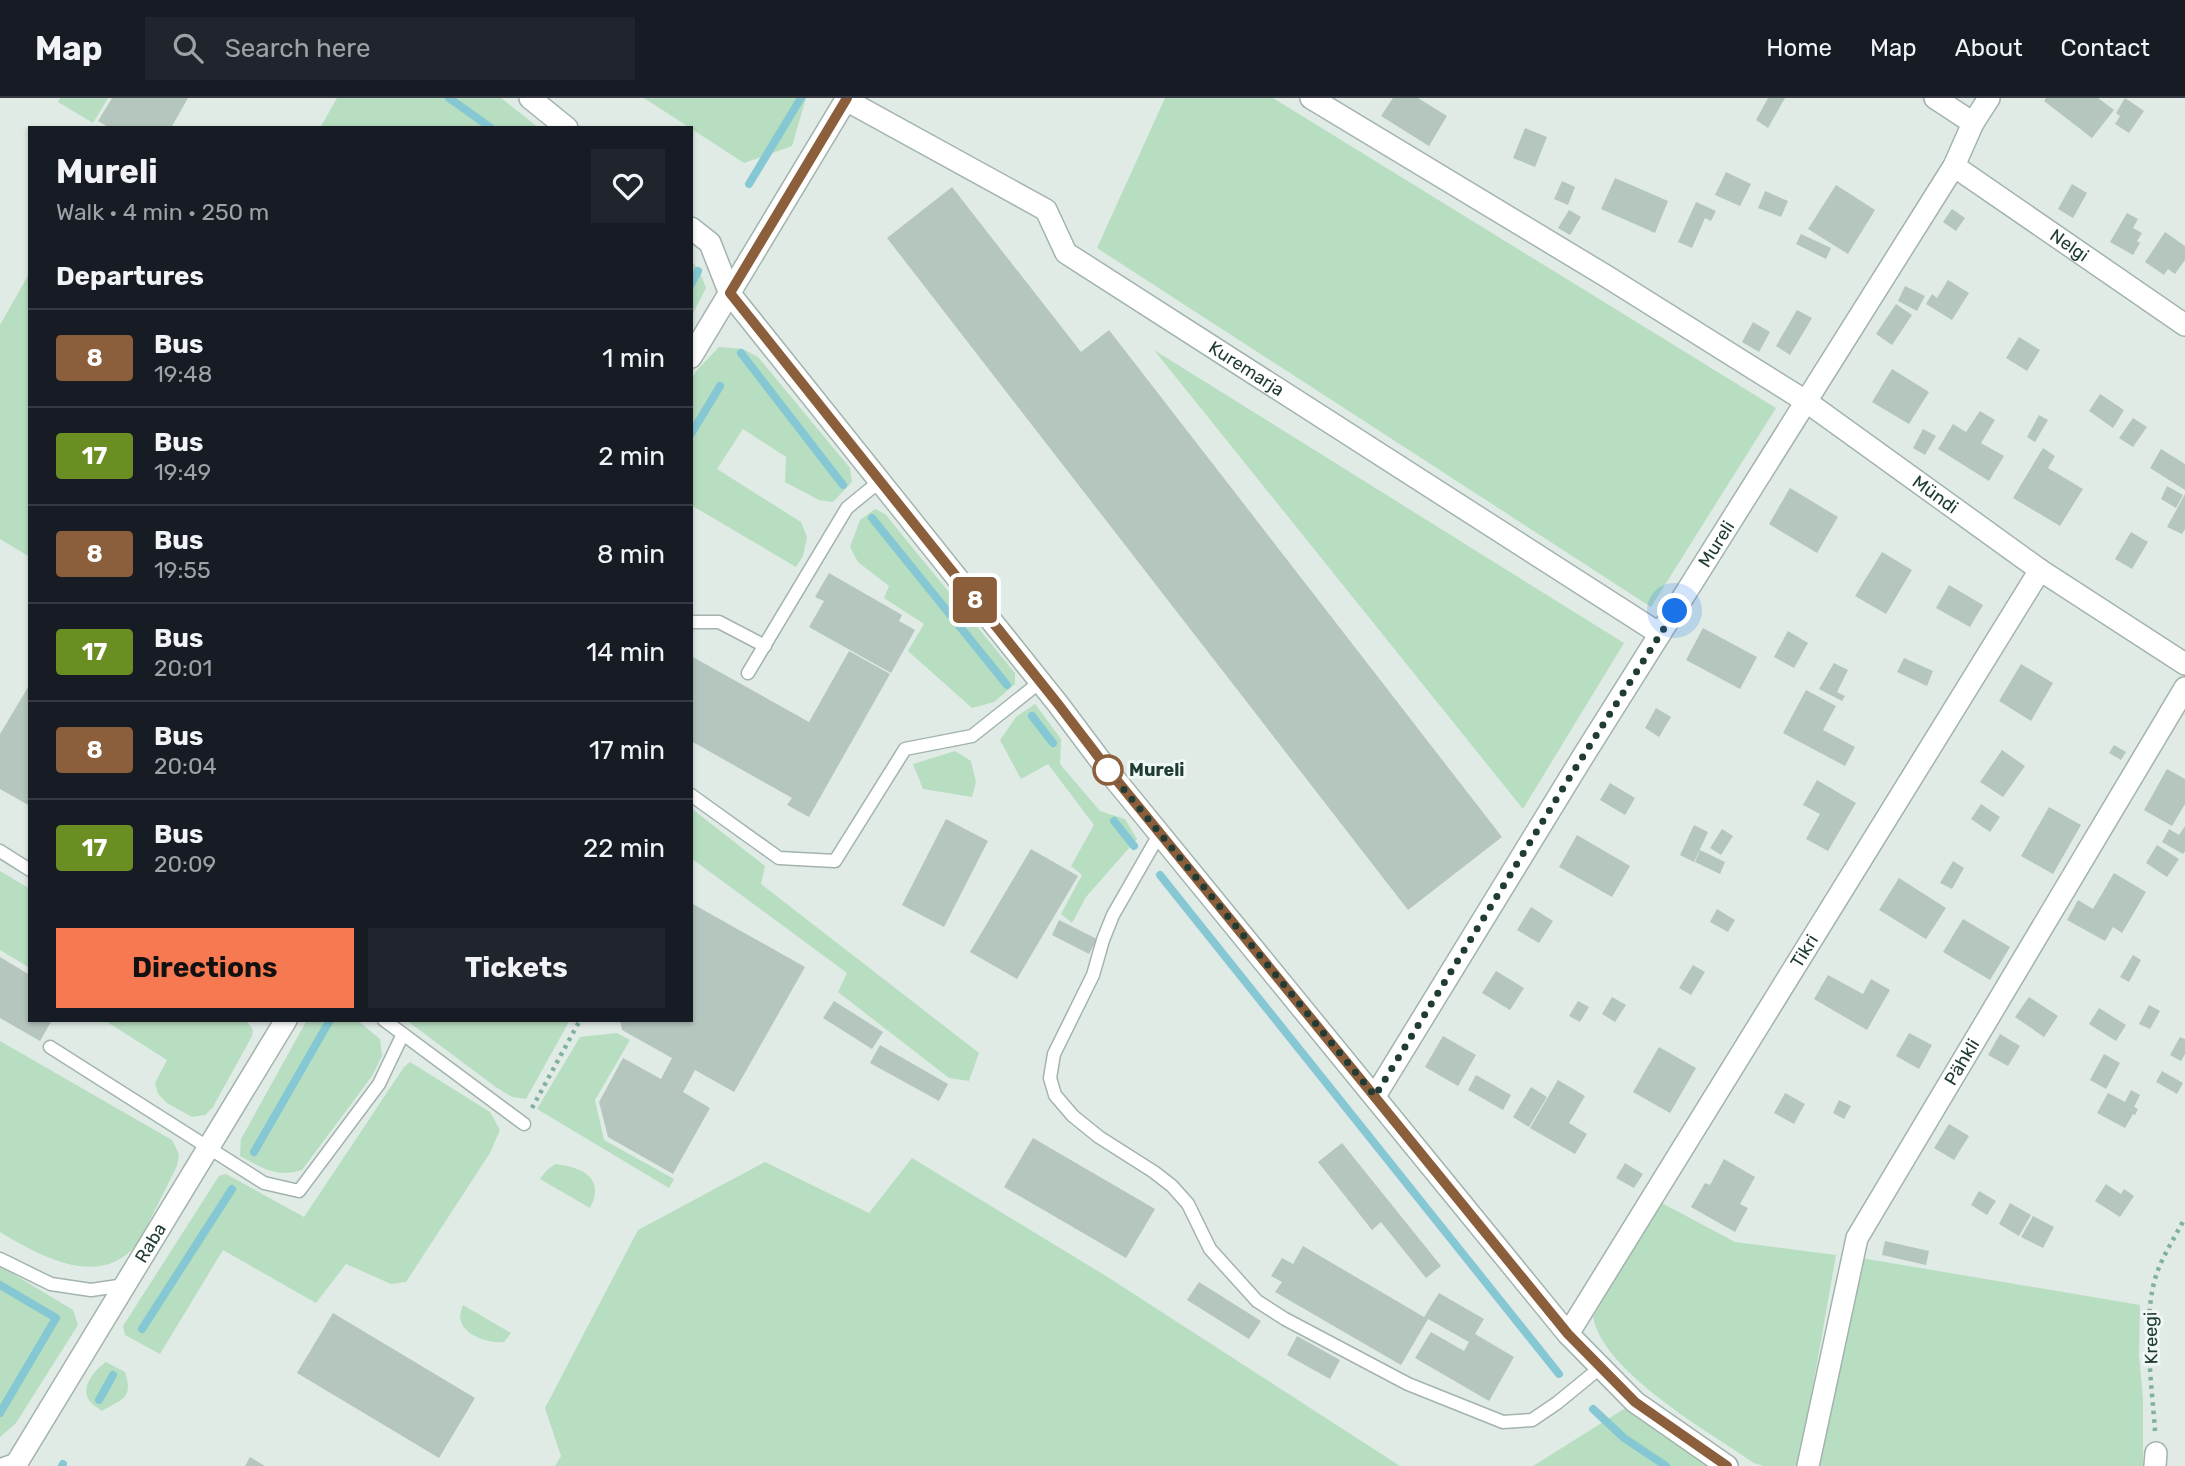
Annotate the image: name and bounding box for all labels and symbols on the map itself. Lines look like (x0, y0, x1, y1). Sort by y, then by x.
street label: Nelgi (2046, 224, 2093, 266)
street label: Kuremarja (1205, 336, 1288, 401)
street label: Mündi (1908, 471, 1963, 518)
street label: Mureli (1694, 517, 1739, 571)
line badge: 8 (952, 577, 998, 623)
your location (1657, 593, 1692, 628)
marker: Mureli (1093, 755, 1123, 785)
place label: Mureli (1129, 759, 1185, 781)
street label: Tikri (1786, 930, 1823, 972)
street label: Pähkli (1940, 1035, 1984, 1089)
street label: Raba (130, 1219, 171, 1267)
street label: Kreegi (2140, 1311, 2162, 1365)

